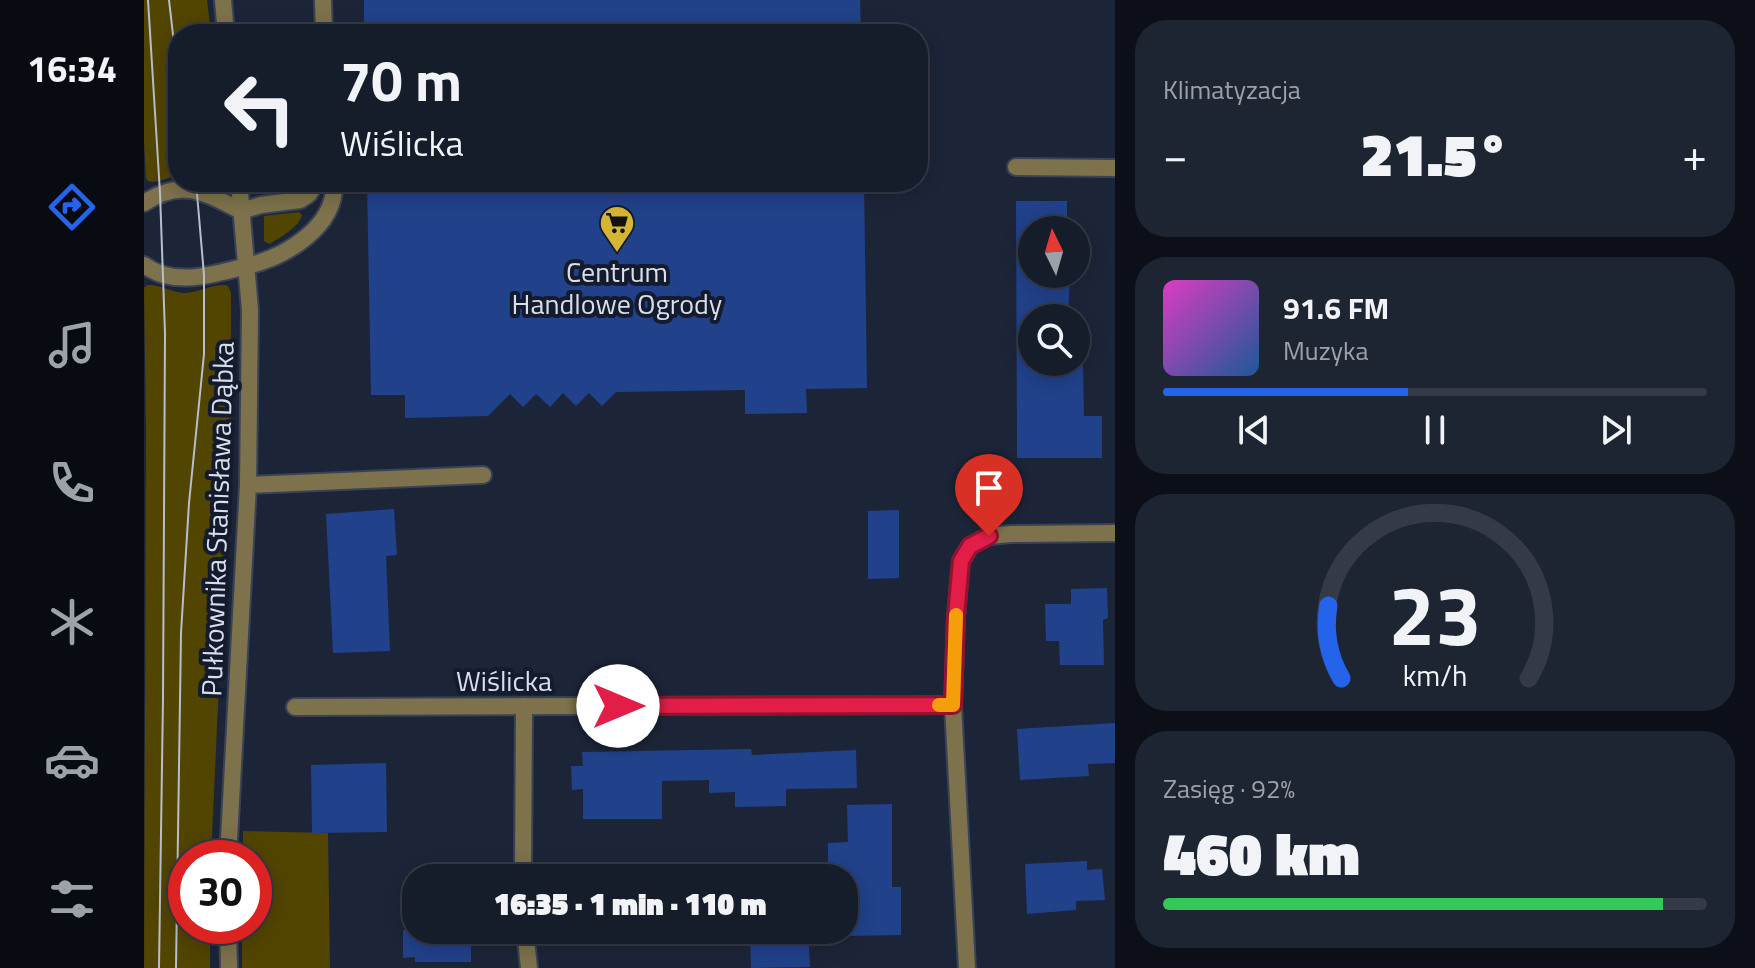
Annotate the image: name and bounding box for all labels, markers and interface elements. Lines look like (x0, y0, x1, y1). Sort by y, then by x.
text: 70 m (340, 38, 462, 123)
text: 16:34 (27, 41, 117, 96)
icon: left (208, 56, 312, 160)
text: Klimatyzacja (1163, 70, 1301, 109)
text: 21.5° (1361, 108, 1509, 199)
text: Wiślicka (340, 115, 464, 170)
text: − (1163, 121, 1188, 188)
text: + (1682, 121, 1707, 188)
icon: directions (44, 179, 100, 235)
supermarket icon: Centrum Handlowe Ogrody (598, 204, 636, 254)
north arrow (1018, 216, 1090, 288)
map controls (1018, 216, 1090, 376)
place label: Centrum Handlowe Ogrody (512, 250, 722, 325)
text: 91.6 FM (1283, 285, 1389, 331)
button: search (1018, 304, 1090, 376)
icon: music (44, 317, 100, 373)
text: Muzyka (1283, 331, 1368, 370)
street label: Pułkownika Stanisława Dąbka (189, 341, 245, 697)
icon: previous (1232, 408, 1276, 452)
icon: pause (1413, 408, 1457, 452)
icon: next (1594, 408, 1638, 452)
pin (955, 454, 1023, 536)
icon: phone (44, 455, 100, 511)
icon: arrive (967, 466, 1011, 510)
text: 23 (1388, 550, 1482, 676)
icon: climate (44, 594, 100, 650)
text: km/h (1403, 654, 1467, 697)
street label: Wiślicka (456, 659, 552, 702)
position arrow (576, 664, 660, 748)
icon: car (44, 732, 100, 788)
text: Zasięg · 92% (1163, 769, 1295, 808)
text: 460 km (1163, 807, 1360, 898)
speed limit sign: 30 (168, 840, 272, 944)
icon: filters (44, 871, 100, 927)
text: 16:35 · 1 min · 110 m (494, 881, 766, 927)

